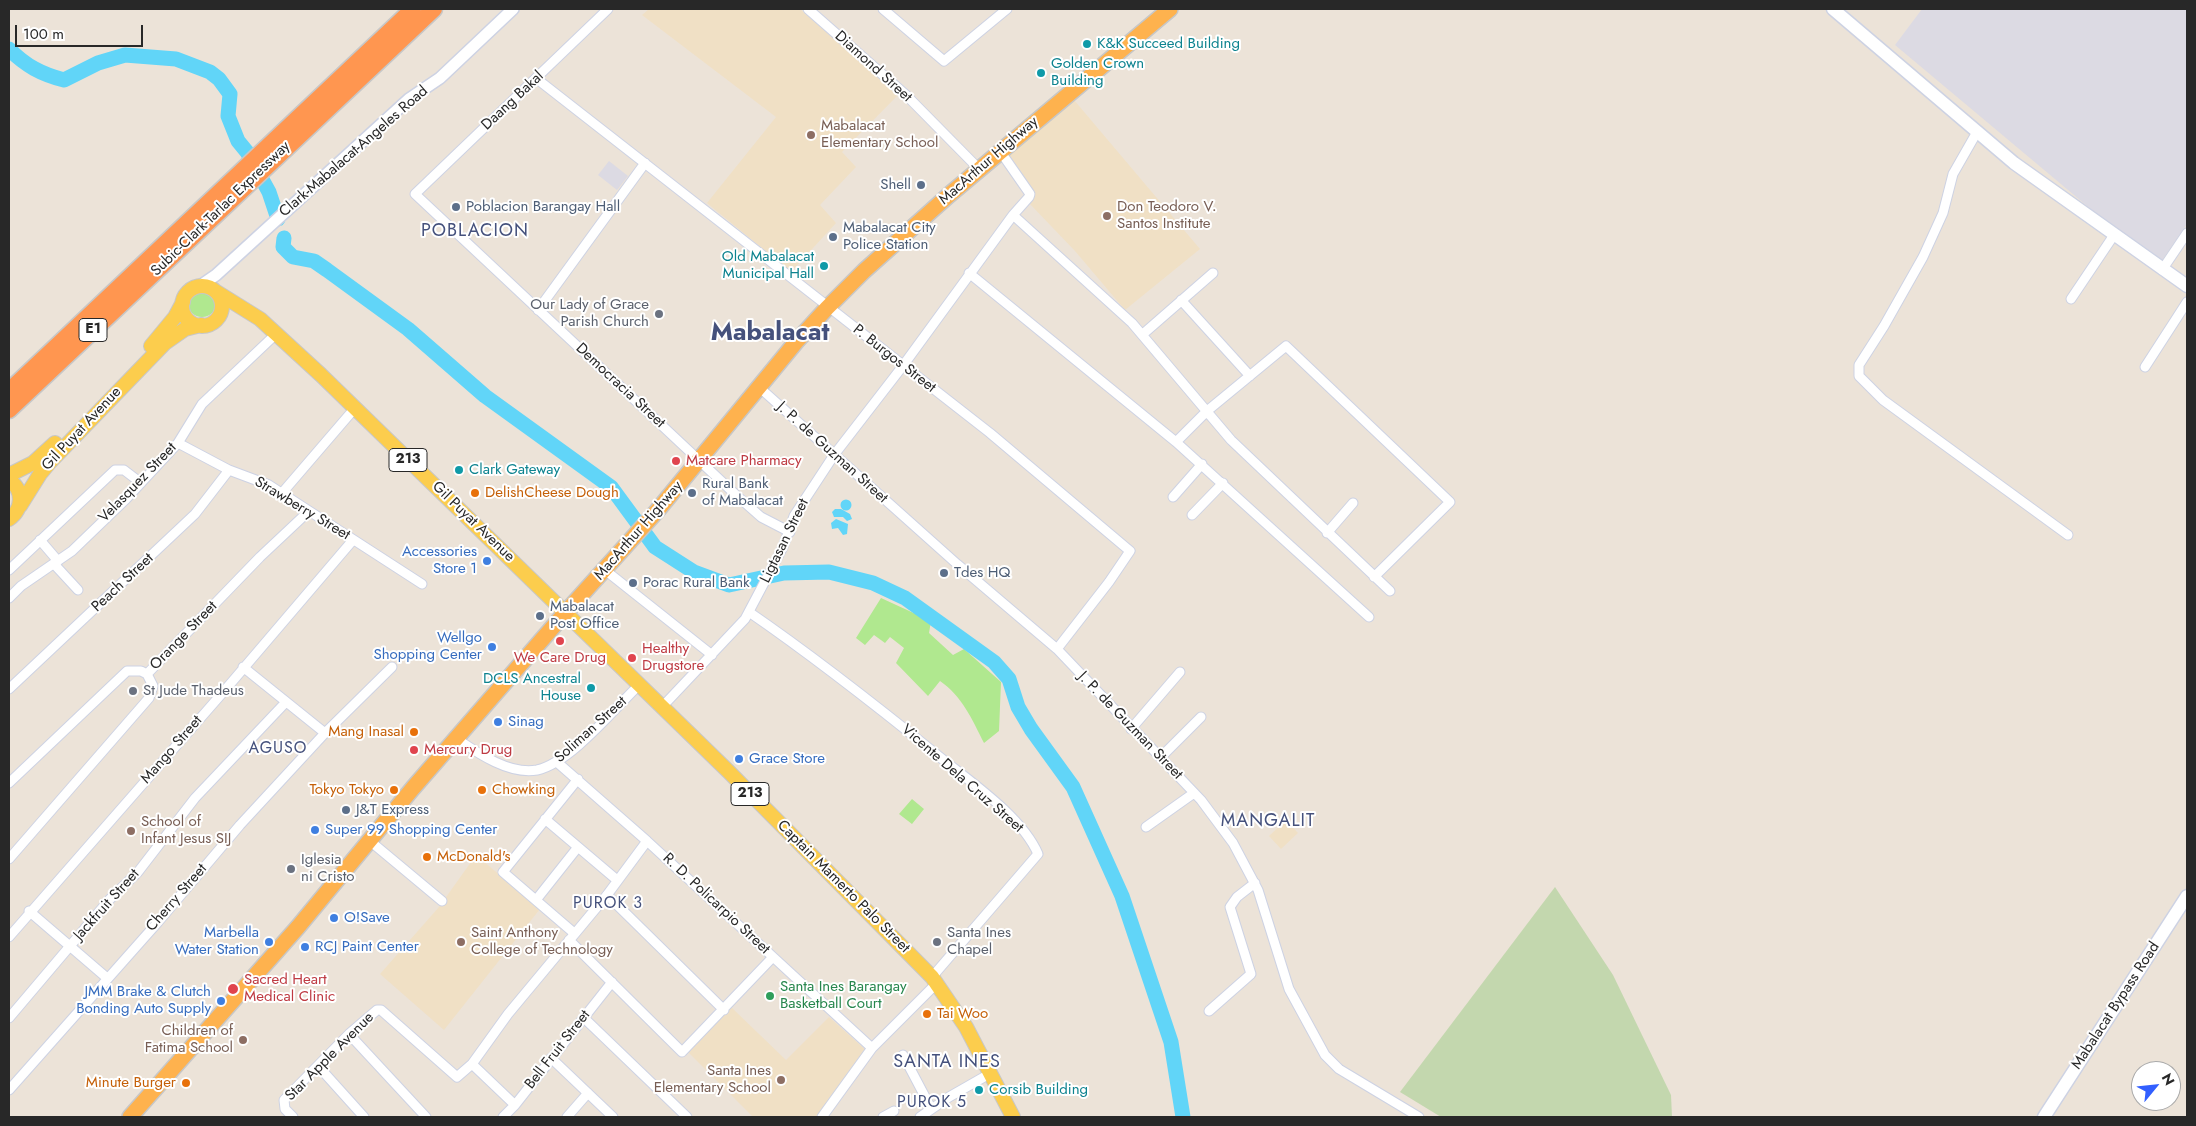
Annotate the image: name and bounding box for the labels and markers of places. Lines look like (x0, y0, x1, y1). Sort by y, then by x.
place label: K&K Succeed Building (1097, 35, 1240, 53)
marker: K&K Succeed Building (1081, 38, 1093, 50)
place label: Golden Crown Building (1051, 55, 1144, 90)
marker: Golden Crown Building (1035, 67, 1047, 79)
place label: Mabalacat Elementary School (821, 117, 938, 152)
marker: Mabalacat Elementary School (805, 129, 817, 141)
place label: Shell (880, 176, 911, 194)
marker: Shell (915, 179, 927, 191)
place label: Poblacion Barangay Hall (466, 198, 620, 216)
place label: Don Teodoro V. Santos Institute (1117, 198, 1216, 233)
marker: Poblacion Barangay Hall (450, 201, 462, 213)
marker: Don Teodoro V. Santos Institute (1101, 210, 1113, 222)
place label: Mabalacat City Police Station (843, 219, 936, 254)
marker: Mabalacat City Police Station (827, 231, 839, 243)
place label: Old Mabalacat Municipal Hall (722, 248, 814, 283)
marker: Old Mabalacat Municipal Hall (818, 260, 830, 272)
place label: Our Lady of Grace Parish Church (530, 296, 649, 331)
marker: Our Lady of Grace Parish Church (653, 308, 665, 320)
place label: Matcare Pharmacy (686, 452, 802, 470)
marker: Matcare Pharmacy (670, 455, 682, 467)
place label: Clark Gateway (469, 461, 560, 479)
marker: Clark Gateway (453, 464, 465, 476)
place label: Rural Bank of Mabalacat (702, 475, 783, 510)
place label: DelishCheese Dough (485, 484, 619, 502)
marker: DelishCheese Dough (469, 487, 481, 499)
marker: Rural Bank of Mabalacat (686, 487, 698, 499)
place label: Accessories Store 1 (402, 543, 477, 578)
marker: Accessories Store 1 (481, 555, 493, 567)
place label: Tdes HQ (954, 564, 1010, 582)
marker: Tdes HQ (938, 567, 950, 579)
place label: Porac Rural Bank (643, 574, 750, 592)
marker: Porac Rural Bank (627, 577, 639, 589)
place label: Mabalacat Post Office (550, 598, 619, 633)
marker: Mabalacat Post Office (534, 610, 546, 622)
place label: Wellgo Shopping Center (373, 629, 482, 664)
marker: We Care Drug (554, 635, 566, 647)
place label: Healthy Drugstore (642, 640, 704, 675)
marker: Wellgo Shopping Center (486, 641, 498, 653)
place label: We Care Drug (514, 649, 606, 667)
marker: Healthy Drugstore (626, 652, 638, 664)
place label: DCLS Ancestral House (483, 670, 581, 705)
place label: St Jude Thadeus (143, 682, 244, 700)
marker: DCLS Ancestral House (585, 682, 597, 694)
marker: St Jude Thadeus (127, 685, 139, 697)
place label: Sinag (508, 713, 544, 731)
marker: Sinag (492, 716, 504, 728)
place label: Mang Inasal (328, 723, 404, 741)
marker: Mang Inasal (408, 726, 420, 738)
place label: Mercury Drug (424, 741, 512, 759)
marker: Mercury Drug (408, 744, 420, 756)
place label: Grace Store (749, 750, 825, 768)
marker: Grace Store (733, 753, 745, 765)
place label: Tokyo Tokyo (309, 781, 384, 799)
place label: Chowking (492, 781, 555, 799)
marker: Tokyo Tokyo (388, 784, 400, 796)
marker: Chowking (476, 784, 488, 796)
place label: J&T Express (356, 801, 429, 819)
marker: J&T Express (340, 804, 352, 816)
place label: School of Infant Jesus SIJ (141, 813, 231, 848)
place label: Super 99 Shopping Center (325, 821, 497, 839)
marker: Super 99 Shopping Center (309, 824, 321, 836)
marker: School of Infant Jesus SIJ (125, 825, 137, 837)
place label: McDonald's (437, 848, 511, 866)
place label: Iglesia ni Cristo (301, 851, 354, 886)
marker: McDonald's (421, 851, 433, 863)
marker: Iglesia ni Cristo (285, 863, 297, 875)
place label: O!Save (344, 909, 390, 927)
marker: O!Save (328, 912, 340, 924)
place label: Marbella Water Station (175, 924, 259, 959)
place label: Saint Anthony College of Technology (471, 924, 613, 959)
place label: Santa Ines Chapel (947, 924, 1011, 959)
marker: Marbella Water Station (263, 936, 275, 948)
marker: Saint Anthony College of Technology (455, 936, 467, 948)
marker: Santa Ines Chapel (931, 936, 943, 948)
place label: RCJ Paint Center (315, 938, 419, 956)
marker: RCJ Paint Center (299, 941, 311, 953)
place label: Sacred Heart Medical Clinic (244, 971, 335, 1006)
place label: Santa Ines Barangay Basketball Court (780, 978, 907, 1013)
marker: Sacred Heart Medical Clinic (226, 982, 240, 996)
place label: JMM Brake & Clutch Bonding Auto Supply (76, 983, 211, 1018)
marker: Santa Ines Barangay Basketball Court (764, 990, 776, 1002)
marker: JMM Brake & Clutch Bonding Auto Supply (215, 995, 227, 1007)
place label: Tai Woo (937, 1005, 988, 1023)
marker: Tai Woo (921, 1008, 933, 1020)
place label: Children of Fatima School (145, 1022, 233, 1057)
marker: Children of Fatima School (237, 1034, 249, 1046)
place label: Santa Ines Elementary School (654, 1062, 771, 1097)
place label: Minute Burger (86, 1074, 176, 1092)
marker: Santa Ines Elementary School (775, 1074, 787, 1086)
marker: Minute Burger (180, 1077, 192, 1089)
place label: Corsib Building (989, 1081, 1088, 1099)
marker: Corsib Building (973, 1084, 985, 1096)

